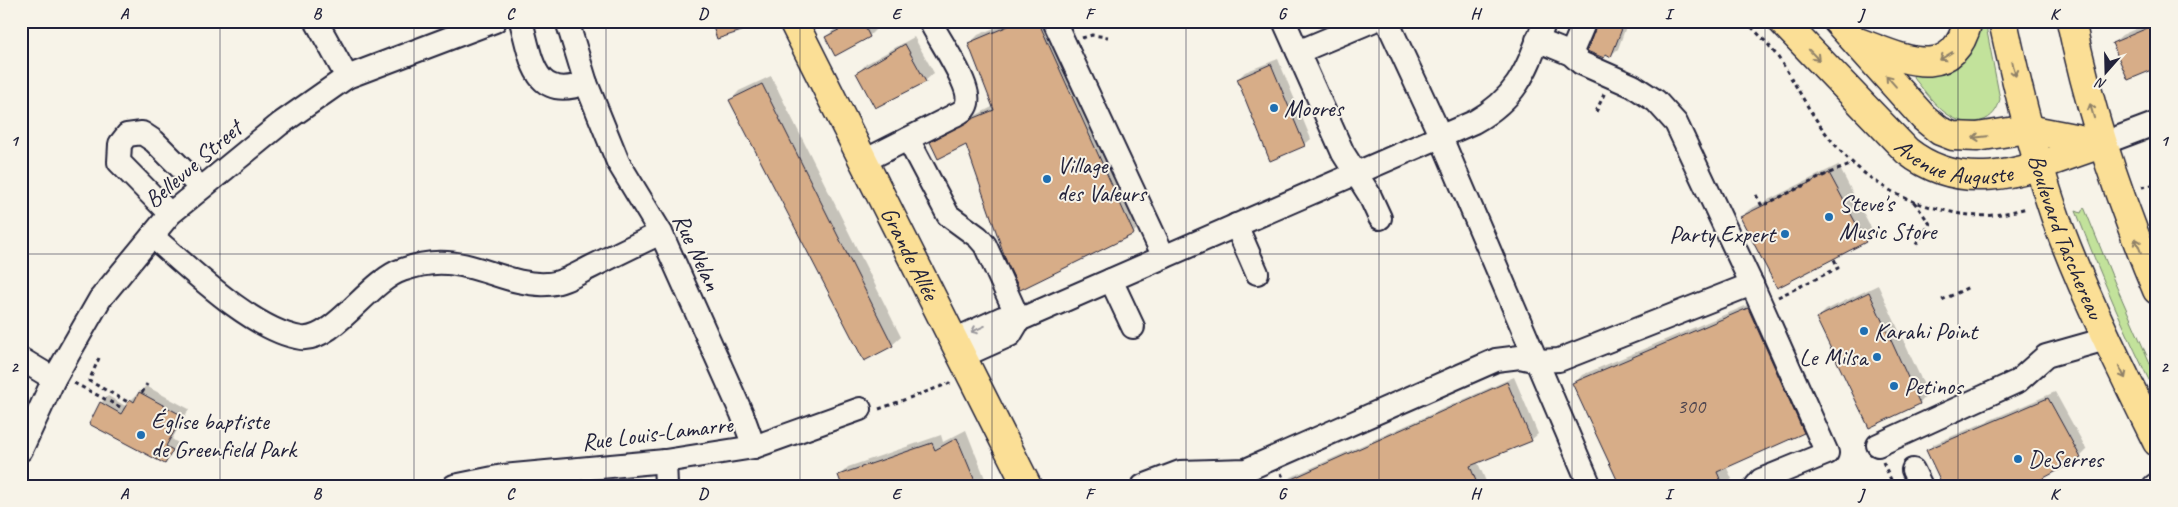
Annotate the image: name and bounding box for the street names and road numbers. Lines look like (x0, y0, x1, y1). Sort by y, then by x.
street label: Bellevue Street (138, 112, 250, 214)
street label: Avenue Auguste (1888, 132, 2017, 191)
street label: Boulevard Taschereau (2021, 151, 2112, 326)
street label: Grande Allée (874, 202, 947, 307)
street label: Rue Nelan (666, 209, 728, 295)
street label: Rue Louis-Lamarre (580, 409, 736, 457)

